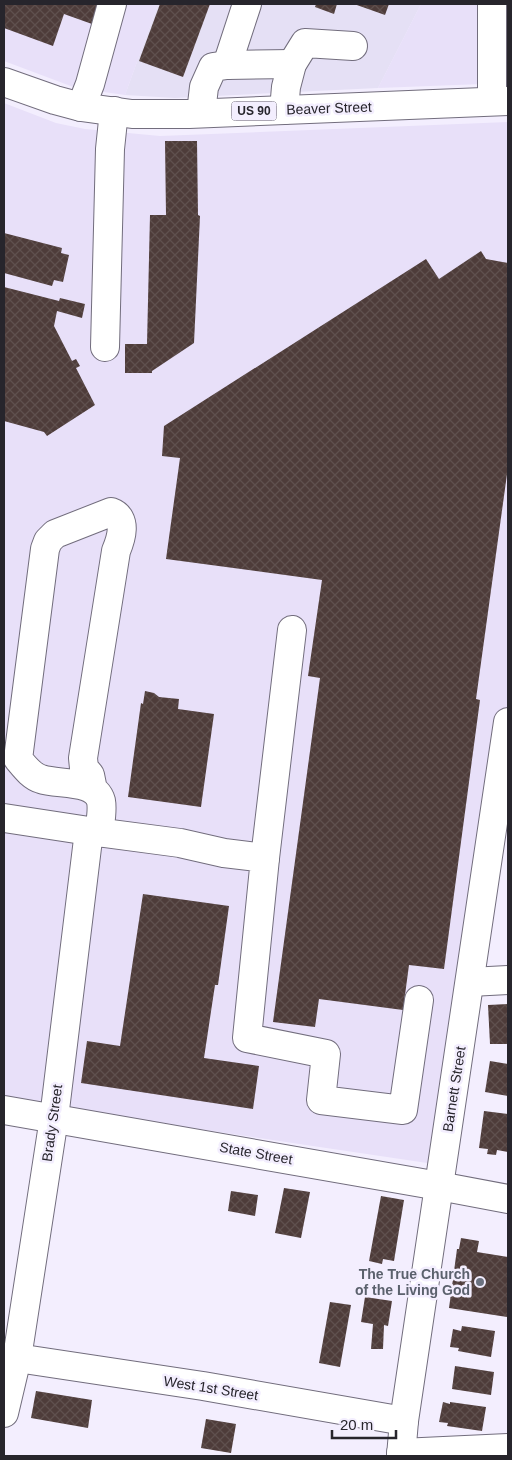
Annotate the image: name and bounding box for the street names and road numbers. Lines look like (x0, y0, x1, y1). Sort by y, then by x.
street label: Beaver Street (286, 99, 372, 117)
road number: US 90 (232, 102, 276, 120)
street label: Barnett Street (439, 1045, 469, 1133)
street label: Brady Street (39, 1083, 65, 1163)
street label: State Street (218, 1139, 294, 1167)
street label: West 1st Street (163, 1373, 259, 1403)

